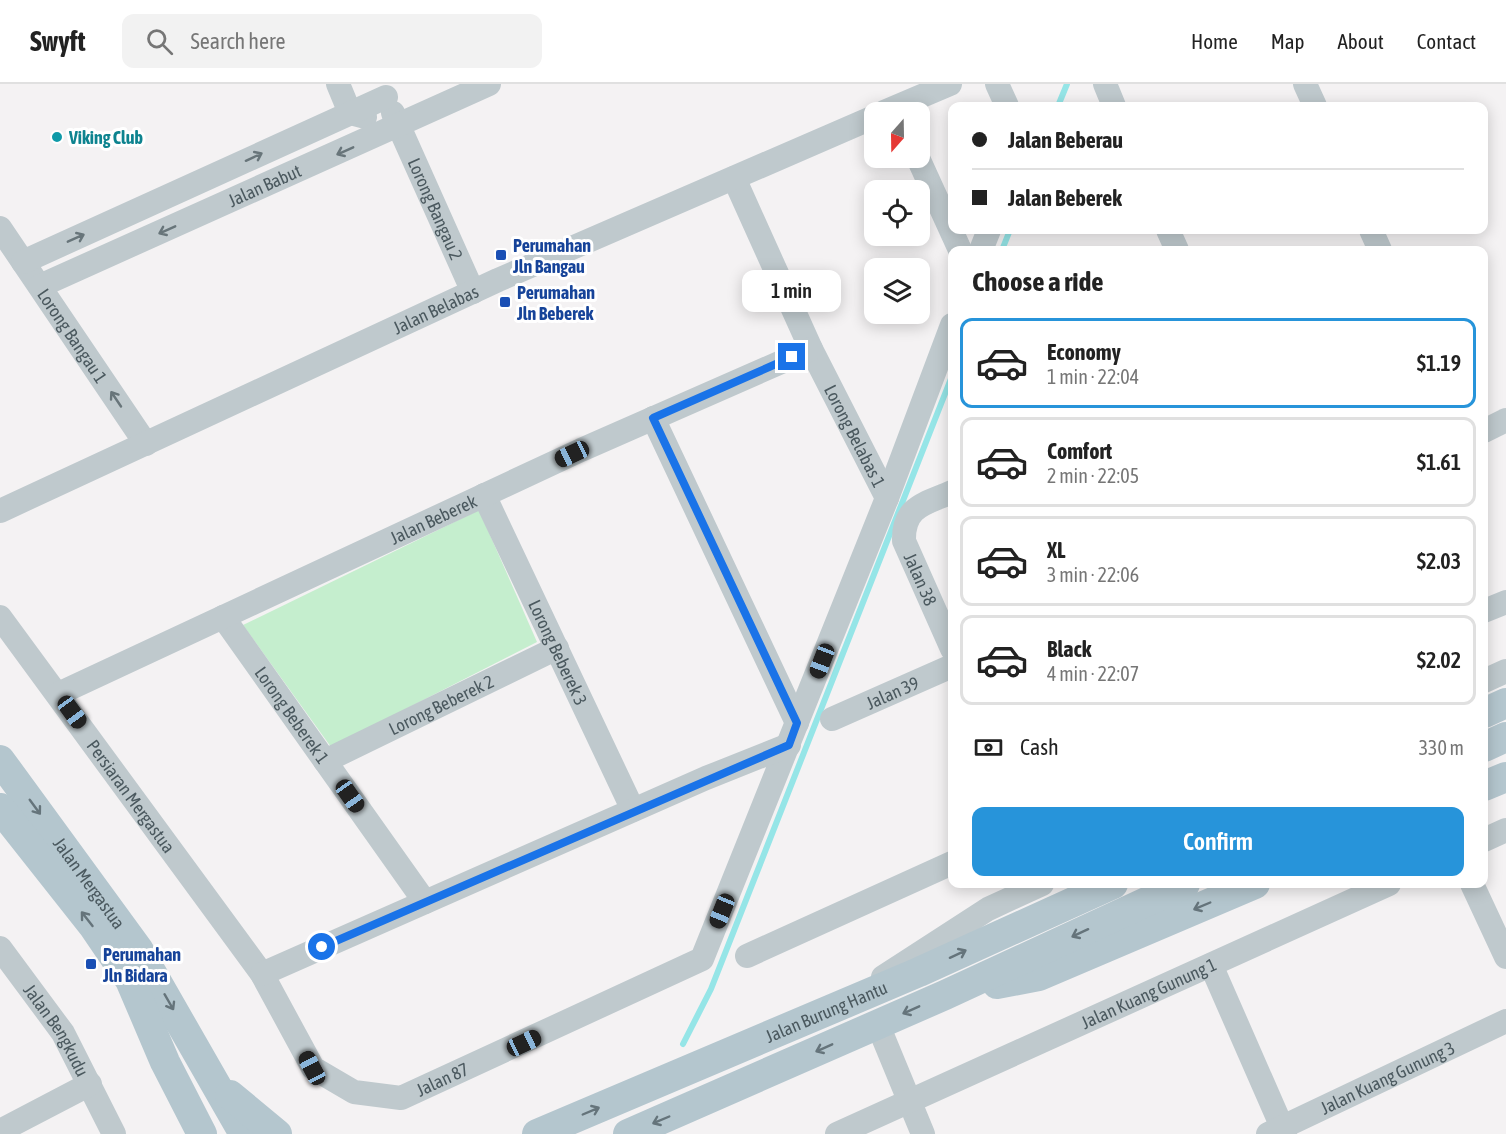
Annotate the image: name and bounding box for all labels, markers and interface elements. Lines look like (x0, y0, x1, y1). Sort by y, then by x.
search box (122, 14, 542, 68)
text: Swyft (30, 25, 86, 57)
icon: search (143, 25, 176, 58)
text: Search here (191, 28, 285, 54)
text: Home (1191, 29, 1238, 53)
text: Map (1271, 29, 1305, 53)
text: About (1338, 29, 1384, 53)
text: Contact (1417, 29, 1476, 53)
north arrow (864, 102, 930, 168)
map controls (864, 102, 930, 324)
place label: Viking Club (68, 127, 143, 148)
text: Jalan Beberau (1008, 127, 1123, 153)
marker: Viking Club (50, 130, 64, 144)
one-way arrow (337, 145, 355, 157)
one-way arrow (244, 151, 262, 163)
street label: Lorong Bangau 2 (404, 155, 468, 263)
street label: Jalan Babut (225, 160, 304, 211)
button: locate (864, 180, 930, 246)
text: Jalan Beberek (1008, 185, 1122, 211)
one-way arrow (158, 225, 176, 236)
one-way arrow (67, 232, 85, 243)
place label: Perumahan Jln Bangau (512, 235, 591, 277)
marker: Perumahan Jln Bangau (494, 248, 508, 262)
button: layers (864, 258, 930, 324)
text: Choose a ride (972, 266, 1104, 297)
callout: 1 min (742, 270, 842, 312)
text: 1 min (771, 279, 812, 302)
street label: Jalan Belabas (389, 280, 481, 338)
place label: Perumahan Jln Beberek (516, 282, 595, 324)
street label: Lorong Bangau 1 (34, 285, 112, 387)
marker: Perumahan Jln Beberek (498, 295, 512, 309)
icon: car (975, 336, 1029, 390)
text: Economy (1047, 339, 1121, 365)
route end (778, 343, 805, 370)
text: $1.19 (1417, 350, 1461, 376)
text: 1 min · 22:04 (1047, 365, 1139, 388)
street label: Lorong Belabas 1 (820, 381, 890, 491)
one-way arrow (109, 391, 122, 408)
icon: car (975, 435, 1029, 489)
car (552, 438, 592, 470)
text: Comfort (1047, 438, 1112, 464)
text: $1.61 (1417, 449, 1461, 475)
text: 2 min · 22:05 (1047, 464, 1139, 487)
street label: Jalan Beberek (386, 490, 480, 548)
icon: car (975, 534, 1029, 588)
text: XL (1047, 537, 1065, 563)
text: $2.03 (1417, 548, 1461, 574)
street label: Jalan 38 (900, 549, 942, 609)
text: 3 min · 22:06 (1047, 563, 1139, 586)
street label: Lorong Beberek 3 (525, 596, 592, 708)
icon: car (975, 633, 1029, 687)
text: Black (1047, 636, 1091, 662)
car (807, 641, 837, 681)
text: $2.02 (1417, 647, 1461, 673)
street label: Lorong Beberek 1 (251, 662, 334, 767)
text: 4 min · 22:07 (1047, 662, 1139, 685)
street label: Lorong Beberek 2 (385, 670, 497, 739)
street label: Jalan 39 (863, 672, 922, 713)
car (54, 692, 90, 732)
icon: cash (972, 731, 1005, 764)
text: Cash (1020, 734, 1059, 760)
street label: Persiaran Mergastua (83, 735, 180, 857)
text: 330 m (1419, 736, 1464, 759)
car (332, 776, 368, 816)
one-way arrow (28, 799, 41, 815)
button: Confirm (972, 807, 1464, 876)
street label: Jalan Mergastua (49, 833, 130, 933)
car (707, 891, 737, 931)
one-way arrow (1193, 901, 1211, 913)
one-way arrow (81, 911, 94, 927)
one-way arrow (1071, 928, 1089, 939)
route start (308, 933, 335, 960)
place label: Perumahan Jln Bidara (102, 944, 181, 986)
one-way arrow (948, 948, 966, 960)
street label: Jalan Kuang Gunung 1 (1078, 953, 1219, 1033)
marker: Perumahan Jln Bidara (84, 957, 98, 971)
street label: Jalan Burung Hantu (762, 976, 890, 1046)
street label: Jalan Bengkudu (20, 980, 94, 1080)
one-way arrow (164, 993, 176, 1010)
one-way arrow (902, 1005, 921, 1016)
car (504, 1027, 544, 1059)
street label: Jalan Kuang Gunung 3 (1317, 1037, 1458, 1118)
one-way arrow (815, 1044, 833, 1055)
car (296, 1048, 328, 1088)
street label: Jalan 87 (413, 1058, 472, 1100)
one-way arrow (581, 1105, 600, 1116)
one-way arrow (652, 1115, 671, 1126)

